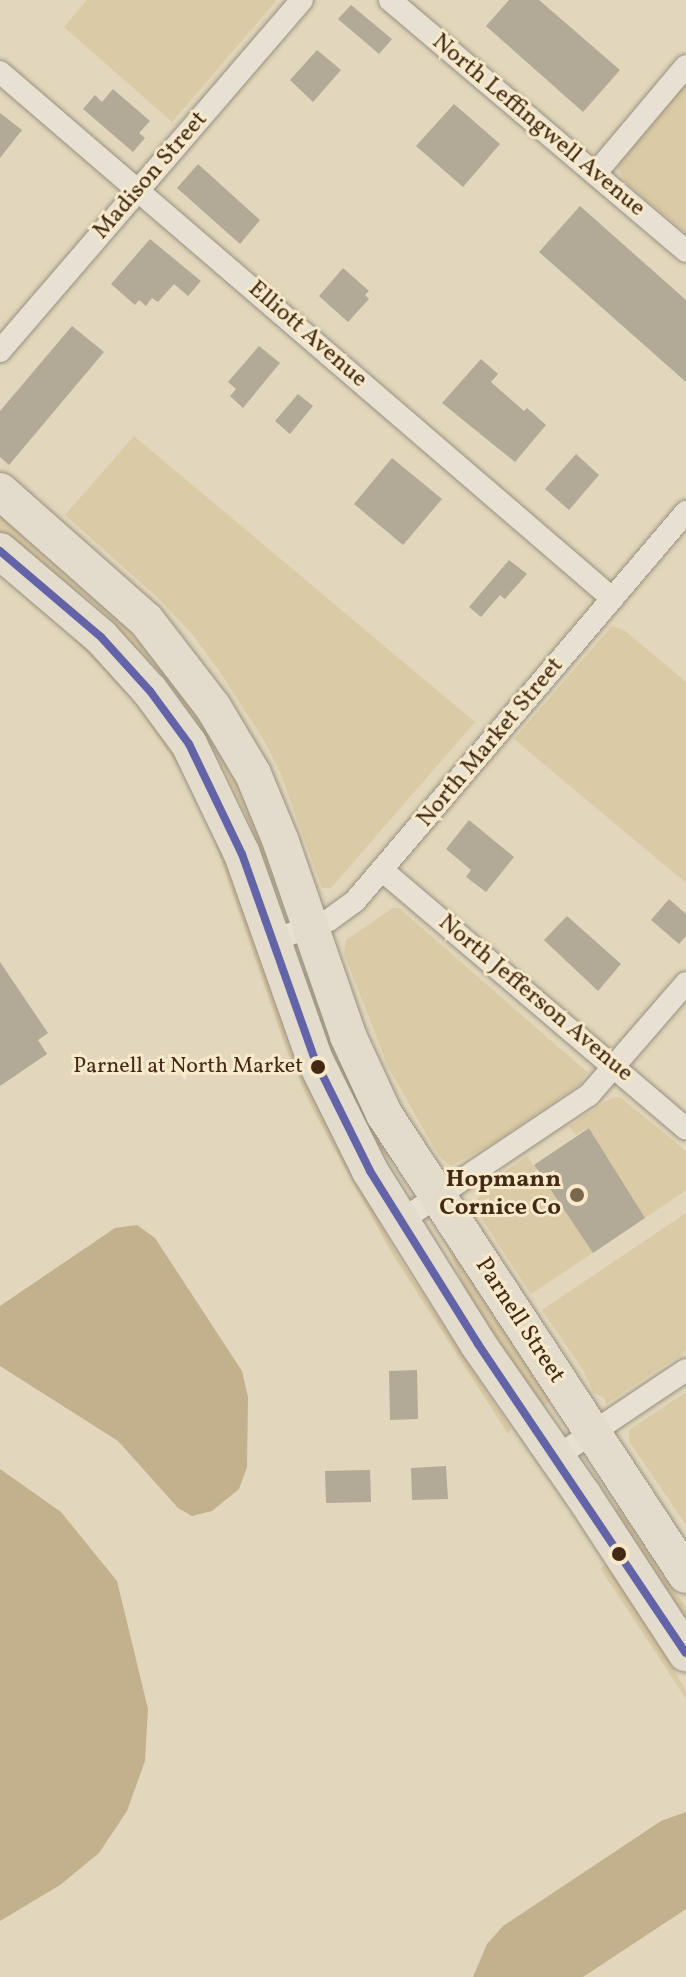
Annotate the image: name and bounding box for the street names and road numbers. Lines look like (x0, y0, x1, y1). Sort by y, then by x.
street label: North Leffingwell Avenue (425, 28, 651, 224)
street label: Madison Street (88, 106, 214, 246)
street label: Elliott Avenue (241, 275, 373, 395)
street label: North Market Street (412, 652, 570, 834)
street label: North Jefferson Avenue (432, 909, 638, 1089)
street label: Parnell Street (468, 1253, 570, 1389)

